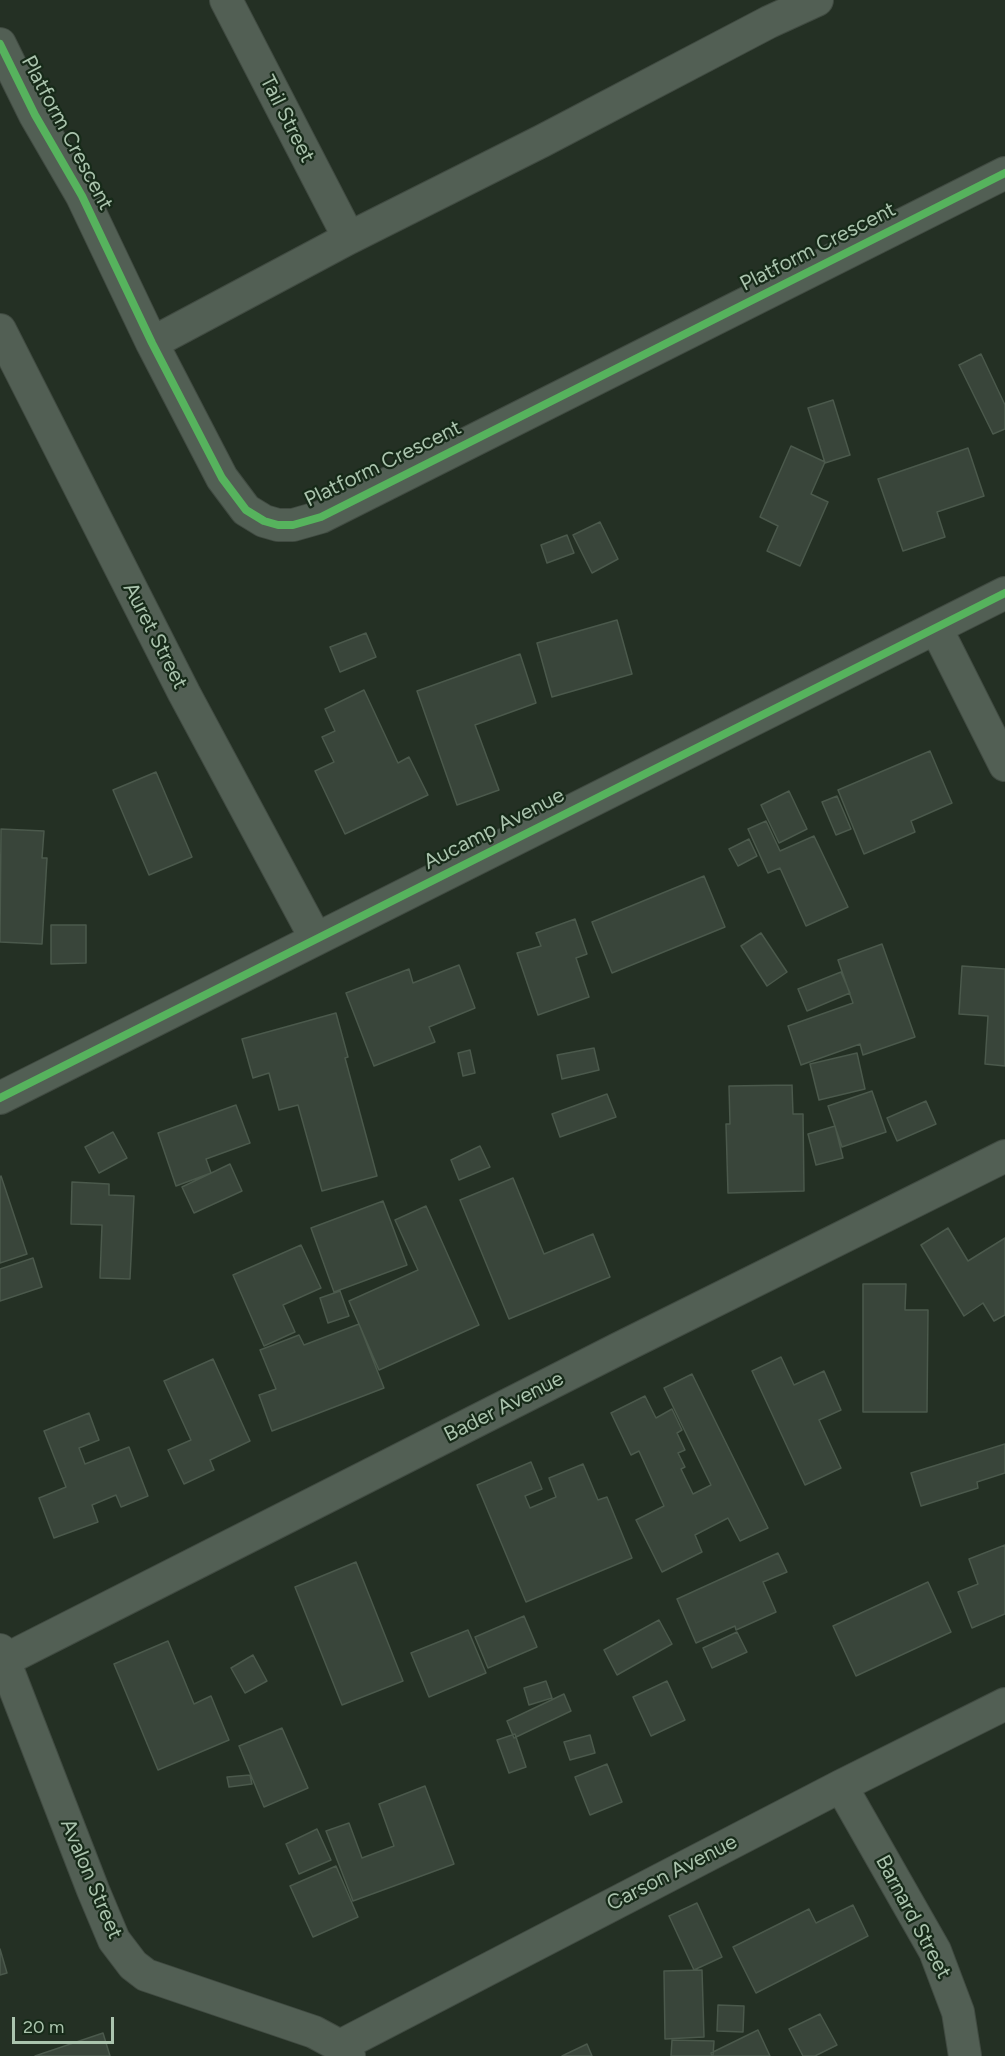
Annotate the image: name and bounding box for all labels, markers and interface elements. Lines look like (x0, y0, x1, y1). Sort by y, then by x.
street label: Platform Crescent (16, 51, 118, 215)
street label: Tail Street (254, 71, 320, 167)
street label: Platform Crescent (736, 197, 900, 297)
street label: Platform Crescent (300, 415, 466, 513)
street label: Auret Street (117, 578, 193, 694)
street label: Aucamp Avenue (419, 783, 569, 875)
street label: Bader Avenue (440, 1366, 568, 1448)
street label: Avalon Street (54, 1815, 128, 1943)
street label: Carson Avenue (603, 1829, 741, 1917)
street label: Barnard Street (870, 1851, 956, 1983)
scale bar (15, 2005, 117, 2043)
text: 20 m (23, 2016, 64, 2038)

